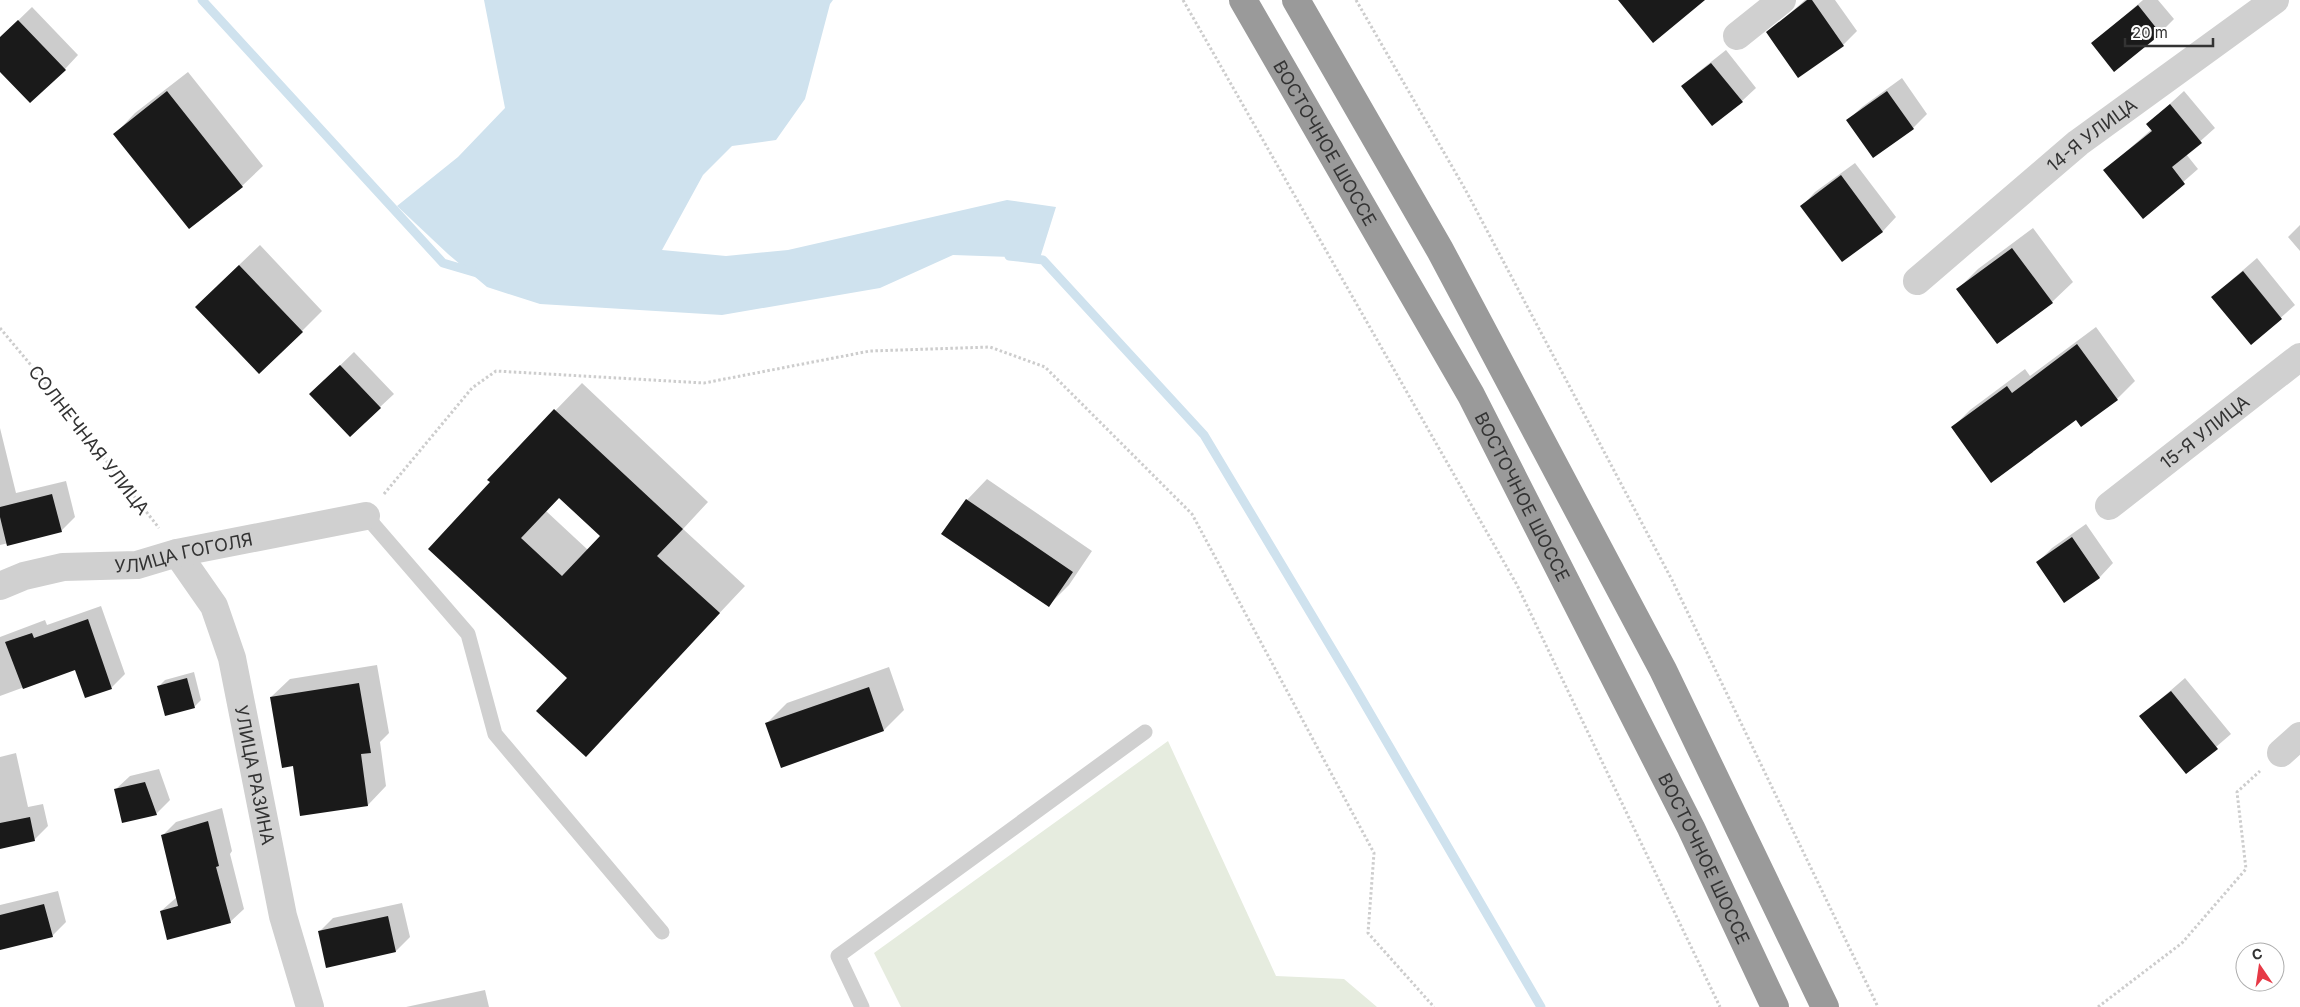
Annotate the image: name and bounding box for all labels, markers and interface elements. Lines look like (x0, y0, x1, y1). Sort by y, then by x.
scale bar (2125, 15, 2212, 47)
text: 20 m (2132, 23, 2168, 42)
street label: ВОСТОЧНОЕ ШОССЕ (1270, 57, 1381, 229)
street label: 14-Я УЛИЦА (2042, 94, 2141, 176)
street label: СОЛНЕЧНАЯ УЛИЦА (24, 361, 154, 519)
street label: 15-Я УЛИЦА (2156, 390, 2253, 473)
street label: ВОСТОЧНОЕ ШОССЕ (1471, 408, 1574, 585)
street label: УЛИЦА ГОГОЛЯ (114, 528, 254, 576)
street label: УЛИЦА РАЗИНА (231, 703, 279, 847)
street label: ВОСТОЧНОЕ ШОССЕ (1654, 769, 1754, 947)
north arrow (2235, 942, 2285, 992)
text: С (2250, 944, 2264, 963)

